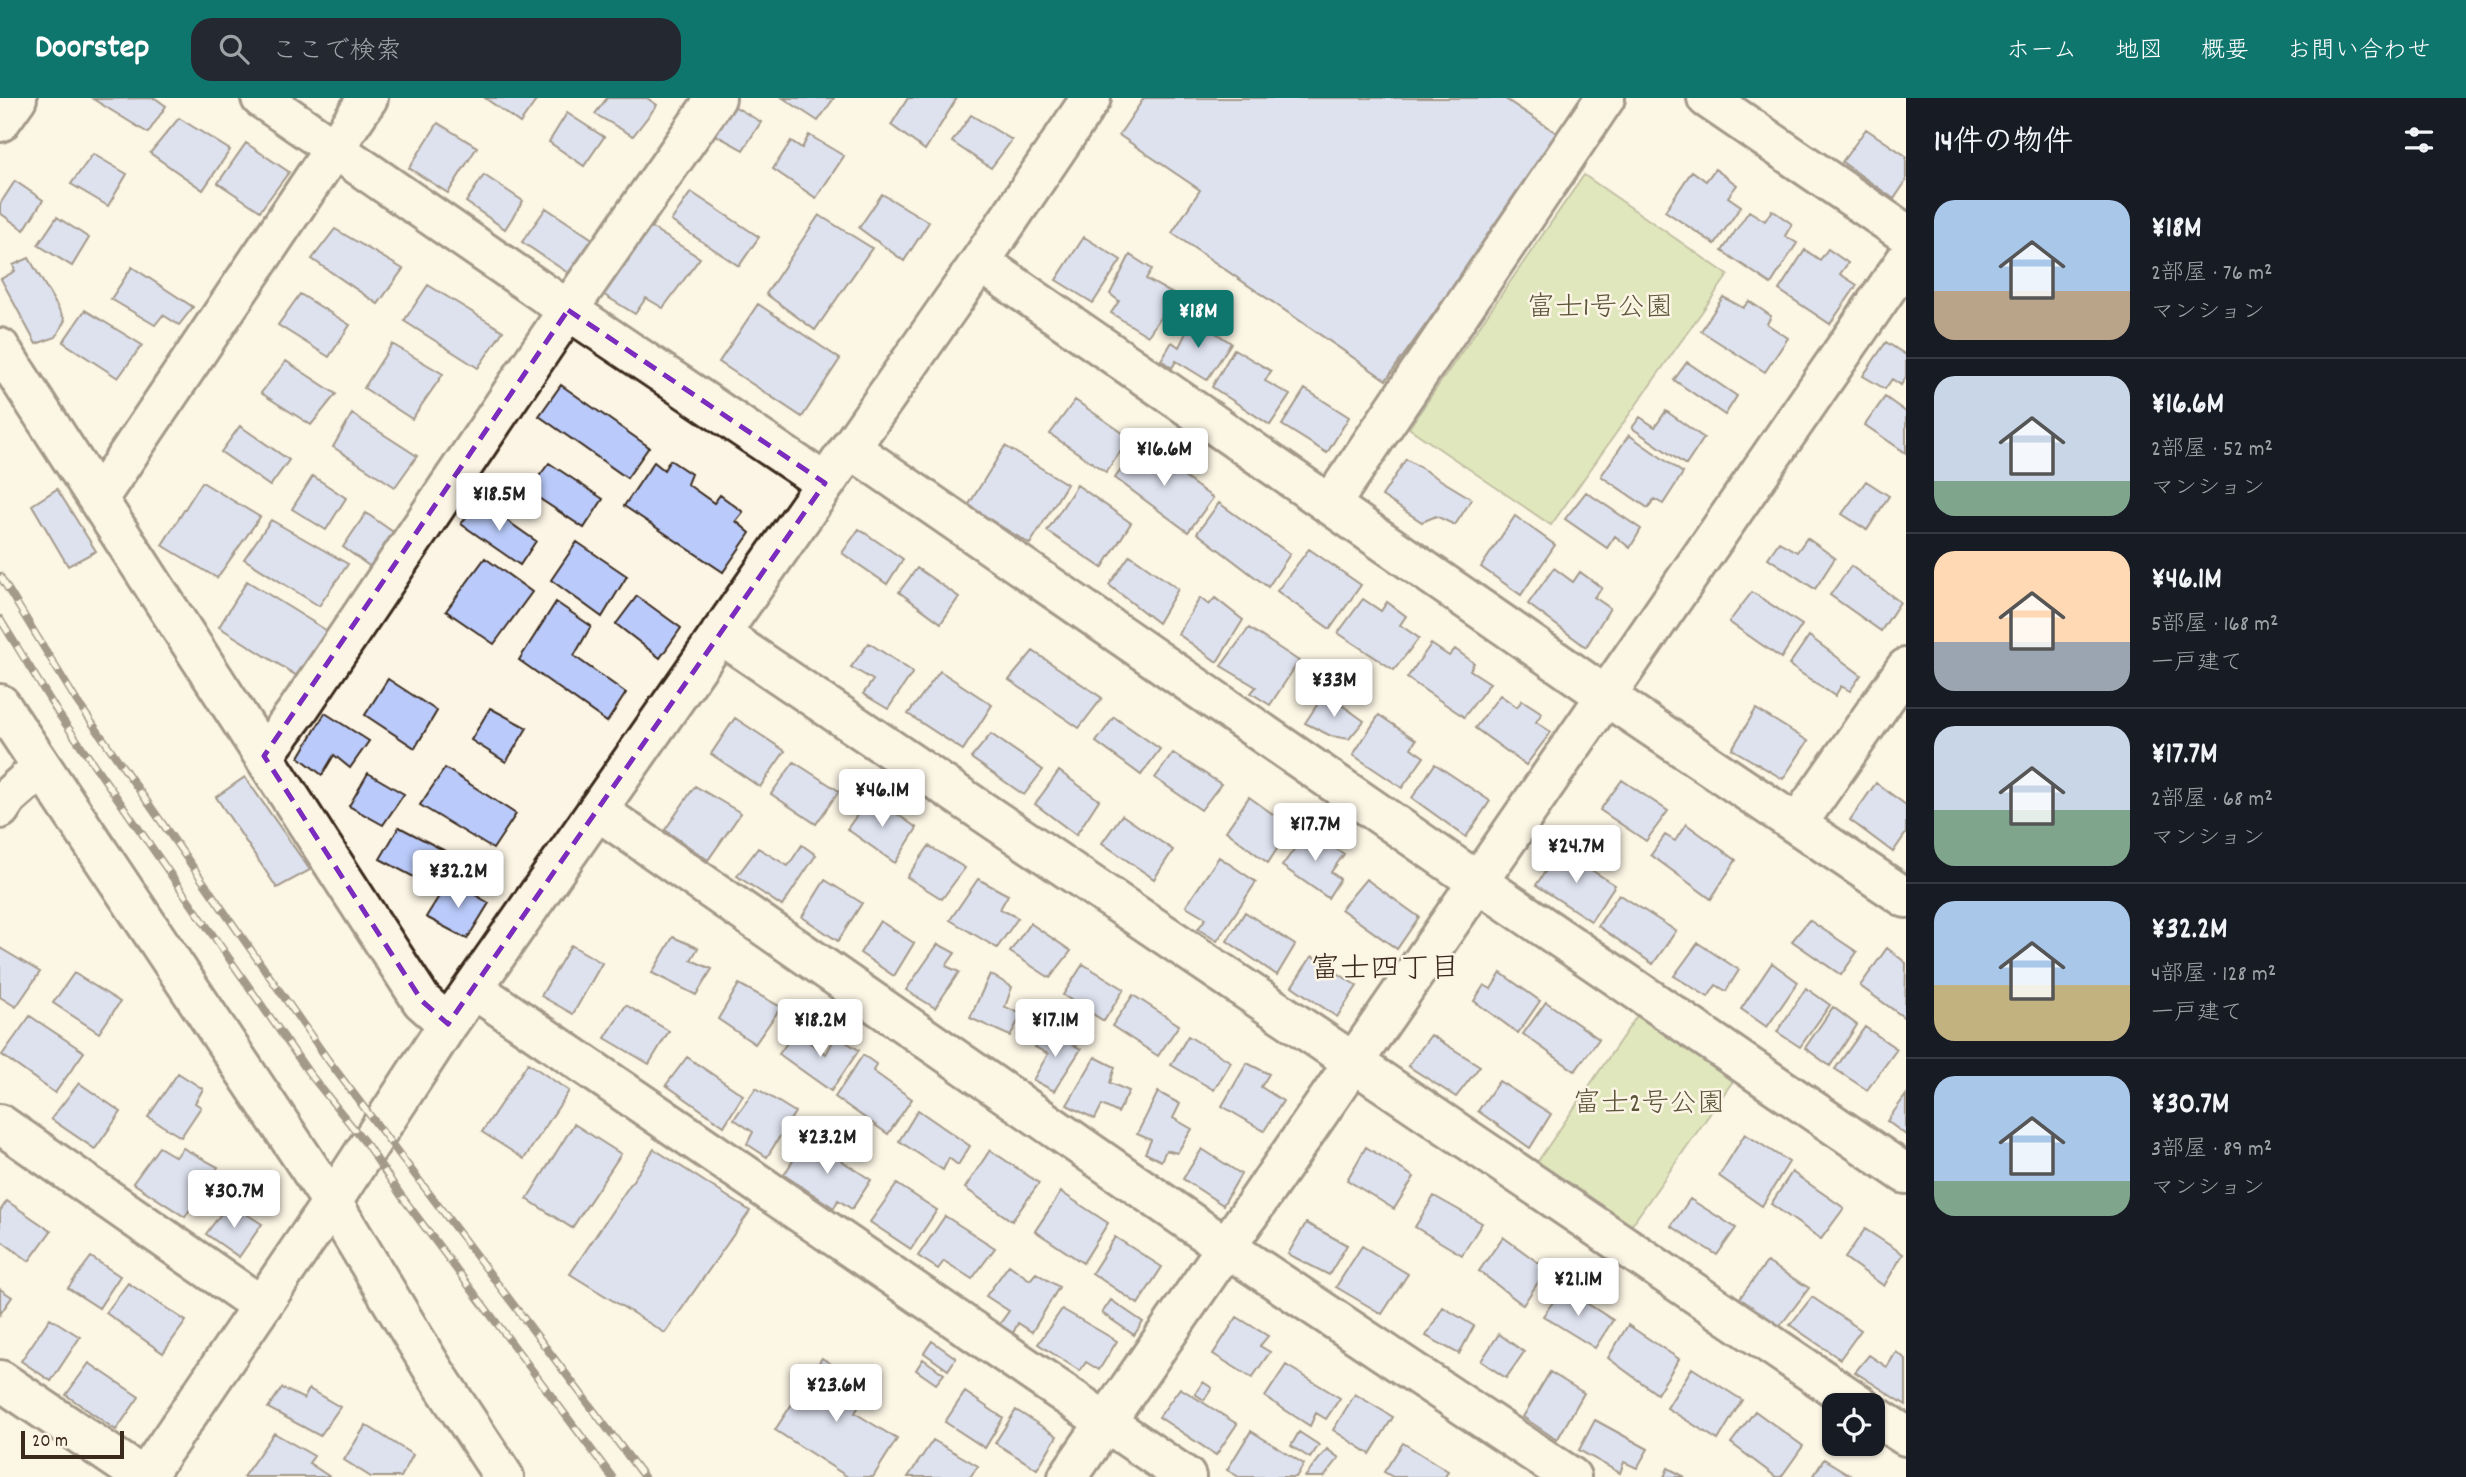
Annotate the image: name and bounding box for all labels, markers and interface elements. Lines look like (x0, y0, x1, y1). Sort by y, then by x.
search box (191, 18, 681, 81)
text: Doorstep (35, 26, 149, 73)
icon: search (215, 30, 253, 68)
text: ここで検索 (271, 34, 401, 71)
text: ホーム (2006, 35, 2077, 69)
text: 地図 (2115, 35, 2163, 69)
text: 概要 (2201, 35, 2249, 69)
text: お問い合わせ (2287, 35, 2431, 69)
icon: filters (2400, 121, 2438, 159)
text: 14件の物件 (1934, 123, 2073, 166)
text: ¥18M (2151, 209, 2202, 252)
icon: home (1990, 228, 2074, 312)
text: 2部屋 · 76 m² (2151, 258, 2272, 291)
pin: ¥18M (1157, 290, 1239, 350)
park label: 富士1号公園 (1527, 290, 1673, 330)
text: ¥18M (1179, 296, 1217, 329)
text: マンション (2151, 297, 2265, 330)
text: ¥16.6M (2151, 385, 2224, 428)
icon: home (1990, 404, 2074, 488)
pin: ¥16.6M (1107, 428, 1221, 488)
text: ¥16.6M (1136, 434, 1192, 467)
text: 2部屋 · 52 m² (2151, 434, 2273, 467)
text: マンション (2151, 473, 2265, 506)
pin: ¥18.5M (442, 474, 556, 533)
text: ¥18.5M (472, 479, 526, 512)
text: ¥46.1M (2151, 560, 2222, 603)
icon: home (1990, 579, 2074, 663)
text: 5部屋 · 168 m² (2151, 609, 2278, 642)
text: 一戸建て (2151, 648, 2243, 681)
pin: ¥33M (1293, 660, 1375, 719)
text: ¥33M (1311, 665, 1357, 698)
text: ¥17.7M (2151, 735, 2218, 778)
icon: home (1990, 754, 2074, 838)
pin: ¥46.1M (825, 770, 939, 829)
text: ¥46.1M (855, 775, 909, 808)
text: 2部屋 · 68 m² (2151, 784, 2273, 817)
pin: ¥17.7M (1258, 804, 1372, 863)
text: ¥17.7M (1289, 809, 1341, 842)
text: マンション (2151, 823, 2265, 856)
pin: ¥24.7M (1519, 826, 1633, 885)
text: ¥24.7M (1548, 831, 1604, 864)
pin: ¥32.2M (401, 850, 515, 910)
text: ¥32.2M (429, 856, 487, 889)
text: ¥32.2M (2151, 910, 2228, 953)
icon: home (1990, 929, 2074, 1013)
district label: 富士四丁目 (1310, 950, 1460, 993)
text: 4部屋 · 128 m² (2151, 959, 2276, 992)
text: 一戸建て (2151, 998, 2243, 1031)
pin: ¥18.2M (763, 1000, 877, 1059)
pin: ¥17.1M (998, 1000, 1112, 1059)
text: ¥18.2M (794, 1005, 846, 1038)
text: ¥17.1M (1031, 1005, 1079, 1038)
text: ¥30.7M (2151, 1085, 2229, 1128)
park label: 富士2号公園 (1573, 1086, 1725, 1126)
icon: home (1990, 1104, 2074, 1188)
pin: ¥23.2M (770, 1116, 884, 1176)
text: ¥23.2M (798, 1122, 856, 1155)
text: 3部屋 · 89 m² (2151, 1134, 2272, 1167)
pin: ¥30.7M (177, 1170, 291, 1230)
text: マンション (2151, 1173, 2265, 1206)
text: ¥30.7M (204, 1176, 264, 1209)
pin: ¥21.1M (1521, 1258, 1635, 1318)
text: ¥21.1M (1554, 1264, 1602, 1297)
pin: ¥23.6M (779, 1364, 893, 1424)
text: ¥23.6M (806, 1370, 866, 1403)
map controls (1822, 1393, 1885, 1456)
button: locate (1822, 1393, 1885, 1456)
scale bar (21, 1428, 124, 1460)
text: 20 m (32, 1429, 68, 1456)

